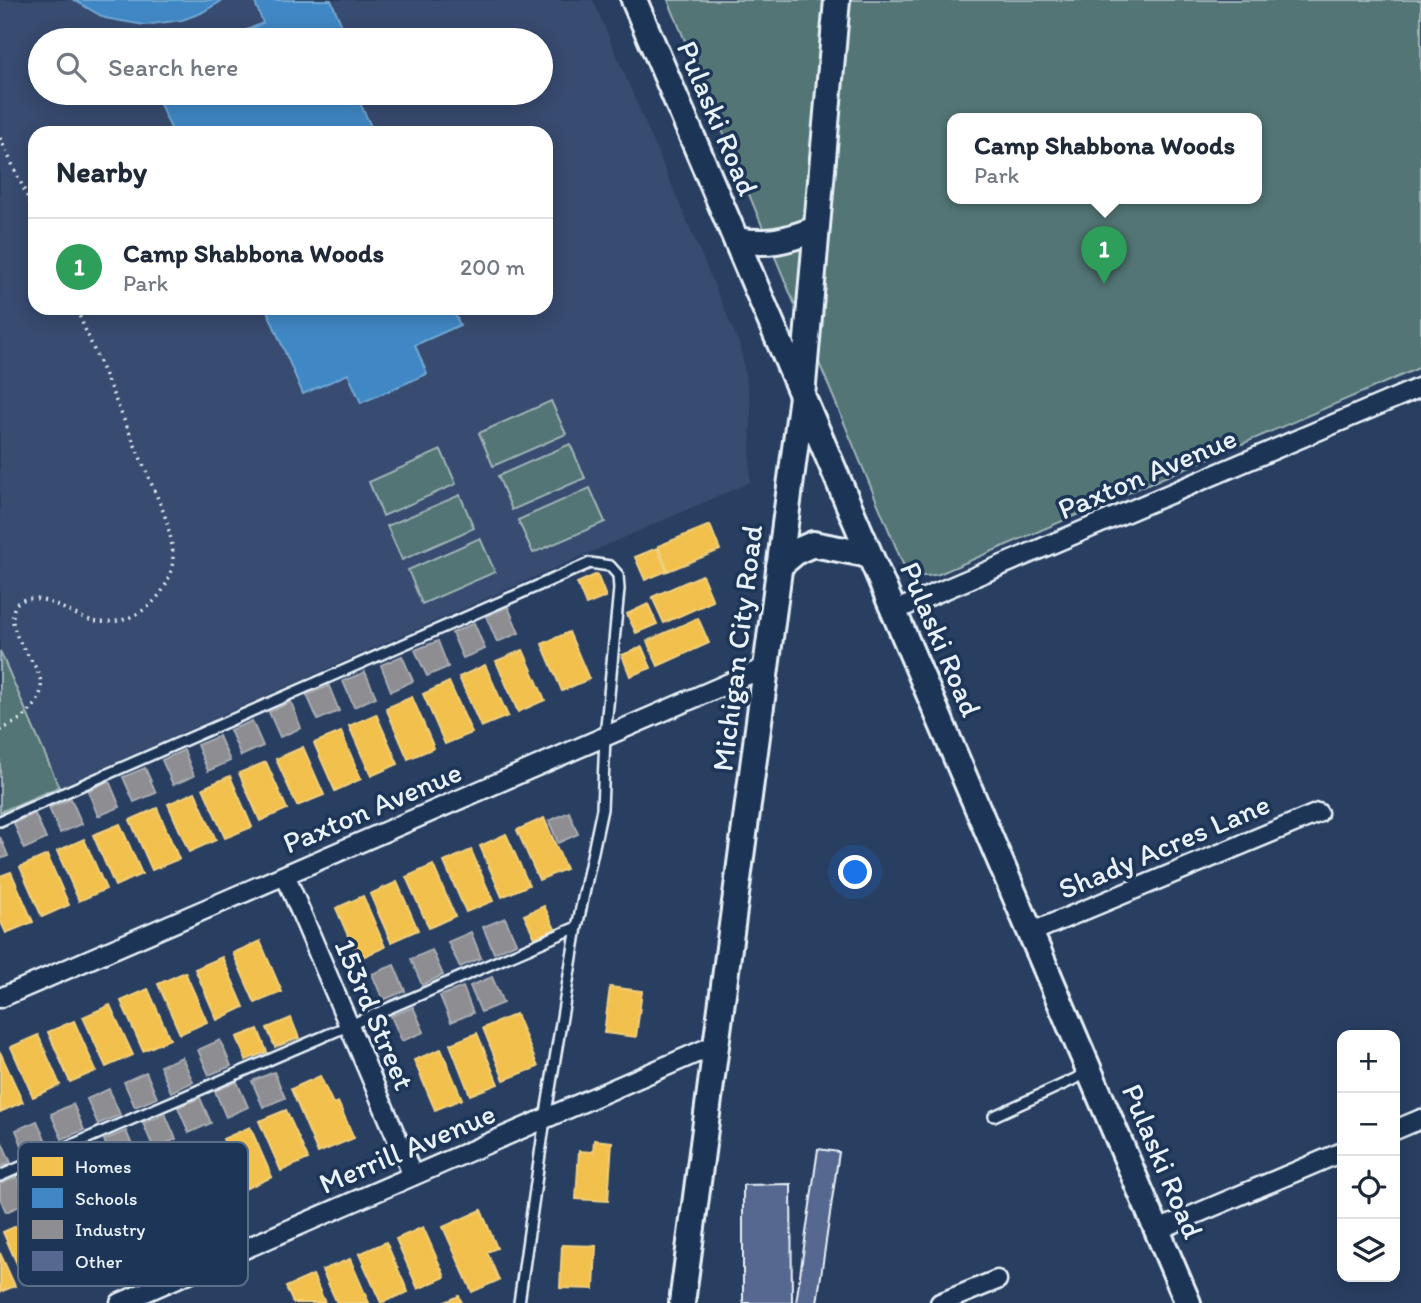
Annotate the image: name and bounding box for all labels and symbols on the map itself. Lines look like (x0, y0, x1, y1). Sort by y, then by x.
street label: Pulaski Road (669, 35, 767, 201)
pin: 1 (1081, 226, 1127, 284)
street label: Paxton Avenue (1052, 419, 1242, 527)
street label: Michigan City Road (704, 522, 771, 773)
street label: Pulaski Road (892, 556, 990, 722)
street label: Paxton Avenue (277, 753, 467, 861)
street label: Shady Acres Lane (1053, 785, 1275, 907)
your location (838, 855, 872, 889)
street label: 153rd Street (327, 933, 423, 1095)
street label: Pulaski Road (1114, 1078, 1212, 1244)
street label: Merrill Avenue (313, 1094, 501, 1202)
legend (18, 1142, 248, 1286)
text: Homes (75, 1155, 131, 1178)
text: Schools (75, 1187, 138, 1210)
text: Industry (75, 1218, 145, 1241)
text: Other (75, 1250, 123, 1273)

